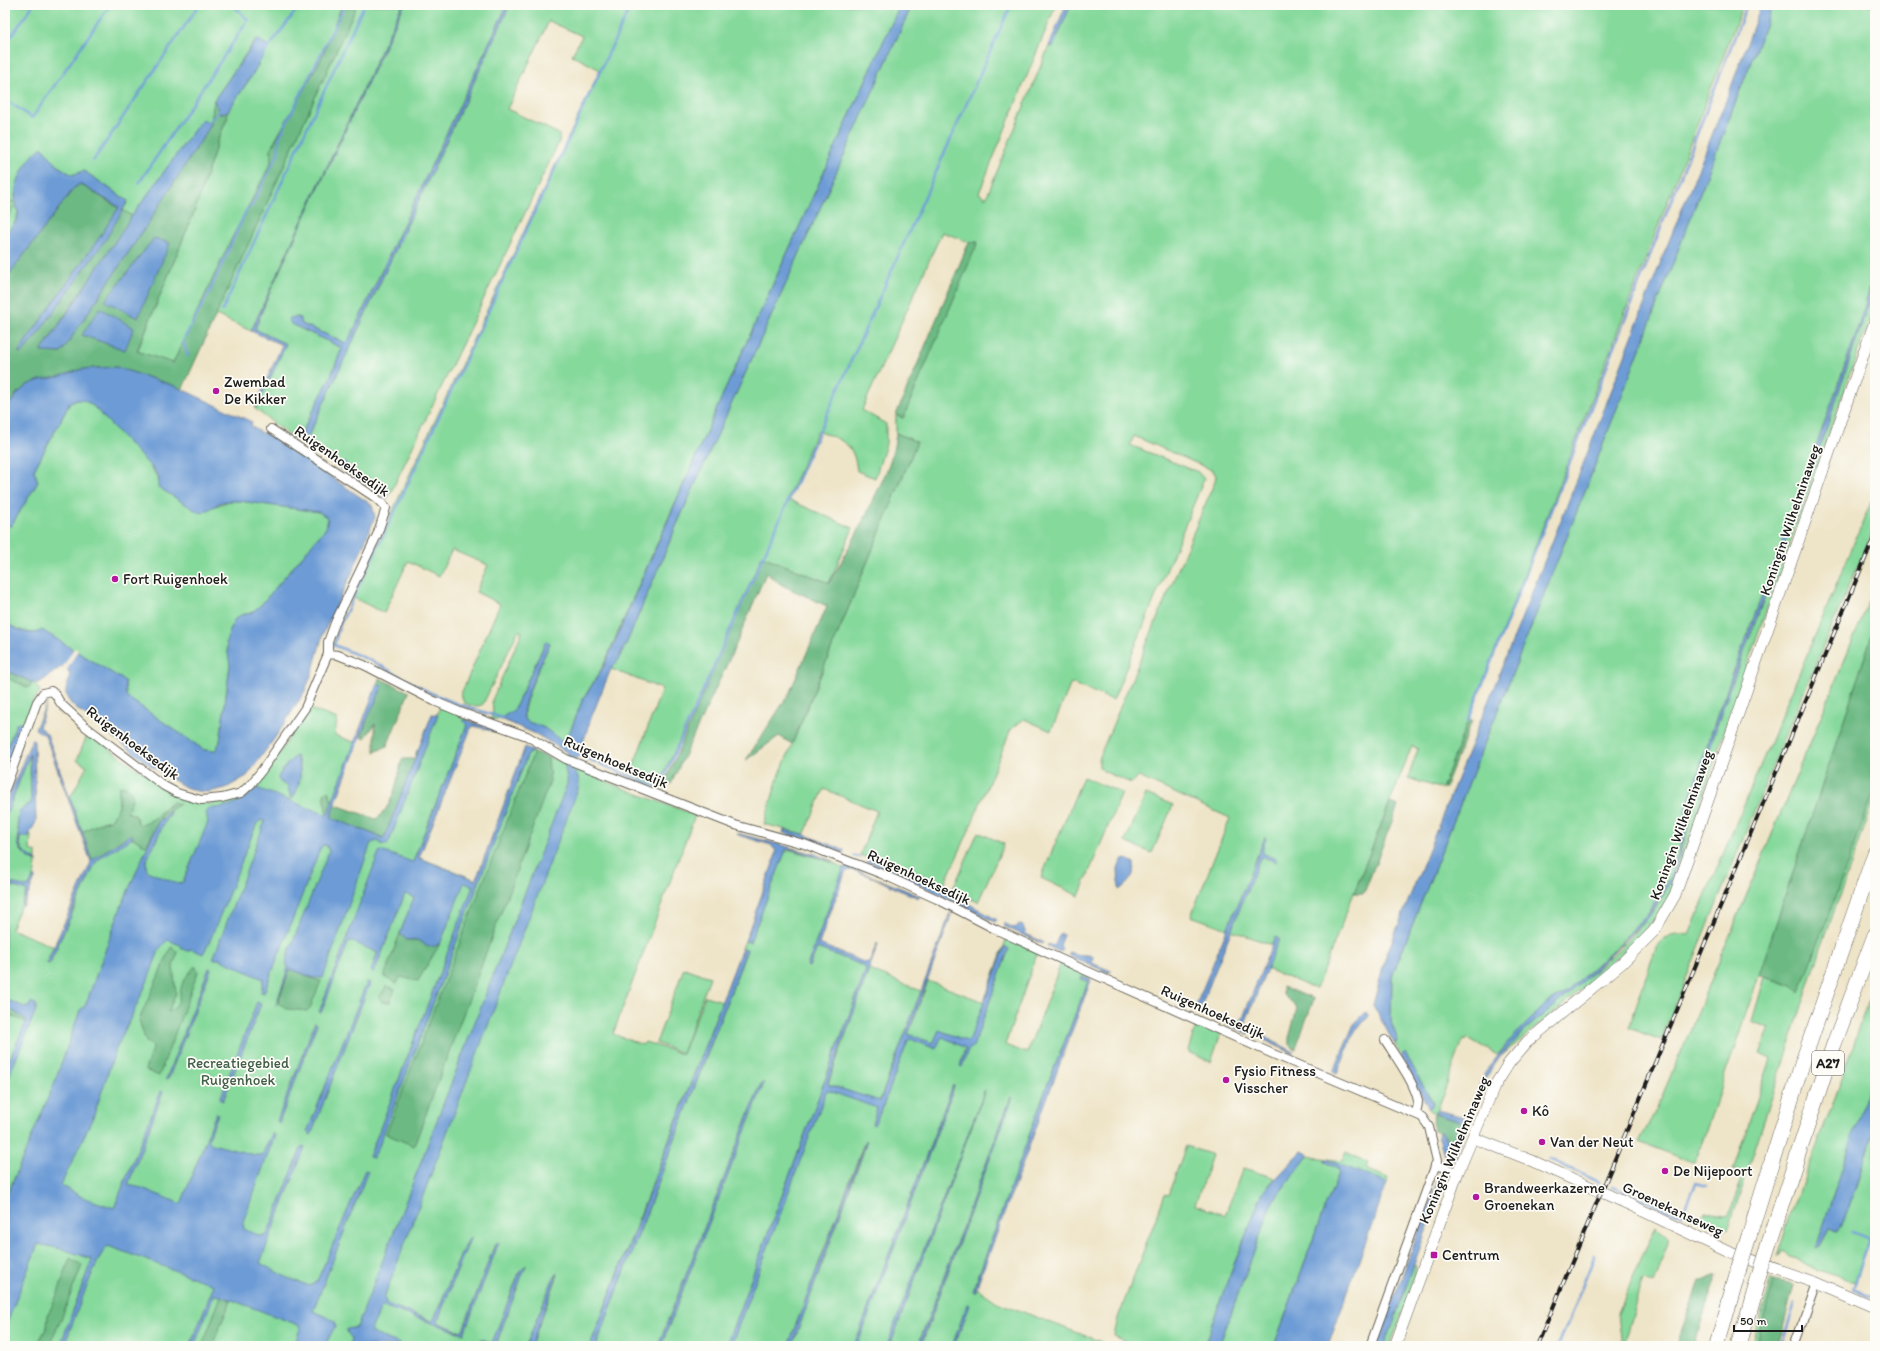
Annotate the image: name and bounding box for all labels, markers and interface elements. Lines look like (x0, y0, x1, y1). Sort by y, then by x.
place label: Zwembad De Kikker (224, 373, 286, 408)
marker: Zwembad De Kikker (211, 386, 221, 396)
street label: Ruigenhoeksedijk (291, 422, 393, 501)
street label: Koningin Wilhelminaweg (1756, 442, 1824, 598)
place label: Fort Ruigenhoek (123, 570, 228, 588)
marker: Fort Ruigenhoek (110, 574, 120, 584)
street label: Ruigenhoeksedijk (83, 702, 183, 784)
street label: Ruigenhoeksedijk (561, 732, 671, 792)
street label: Koningin Wilhelminaweg (1645, 747, 1717, 902)
street label: Ruigenhoeksedijk (864, 845, 974, 909)
street label: Ruigenhoeksedijk (1158, 981, 1268, 1043)
road number: A27 (1812, 1051, 1844, 1075)
park label: Recreatiegebied Ruigenhoek (187, 1054, 289, 1089)
place label: Fysio Fitness Visscher (1234, 1062, 1316, 1097)
street label: Koningin Wilhelminaweg (1415, 1073, 1493, 1226)
marker: Fysio Fitness Visscher (1221, 1075, 1231, 1085)
place label: Kô (1532, 1102, 1549, 1120)
marker: Kô (1519, 1106, 1529, 1116)
place label: Van der Neut (1550, 1133, 1634, 1151)
marker: Van der Neut (1537, 1137, 1547, 1147)
place label: De Nijepoort (1673, 1162, 1753, 1180)
marker: De Nijepoort (1660, 1166, 1670, 1176)
street label: Groenekanseweg (1620, 1178, 1727, 1240)
place label: Brandweerkazerne Groenekan (1484, 1179, 1605, 1214)
marker: Brandweerkazerne Groenekan (1471, 1192, 1481, 1202)
place label: Centrum (1442, 1246, 1500, 1264)
marker: Centrum (1429, 1250, 1439, 1260)
scale bar (1734, 1307, 1802, 1333)
text: 50 m (1740, 1314, 1766, 1328)

